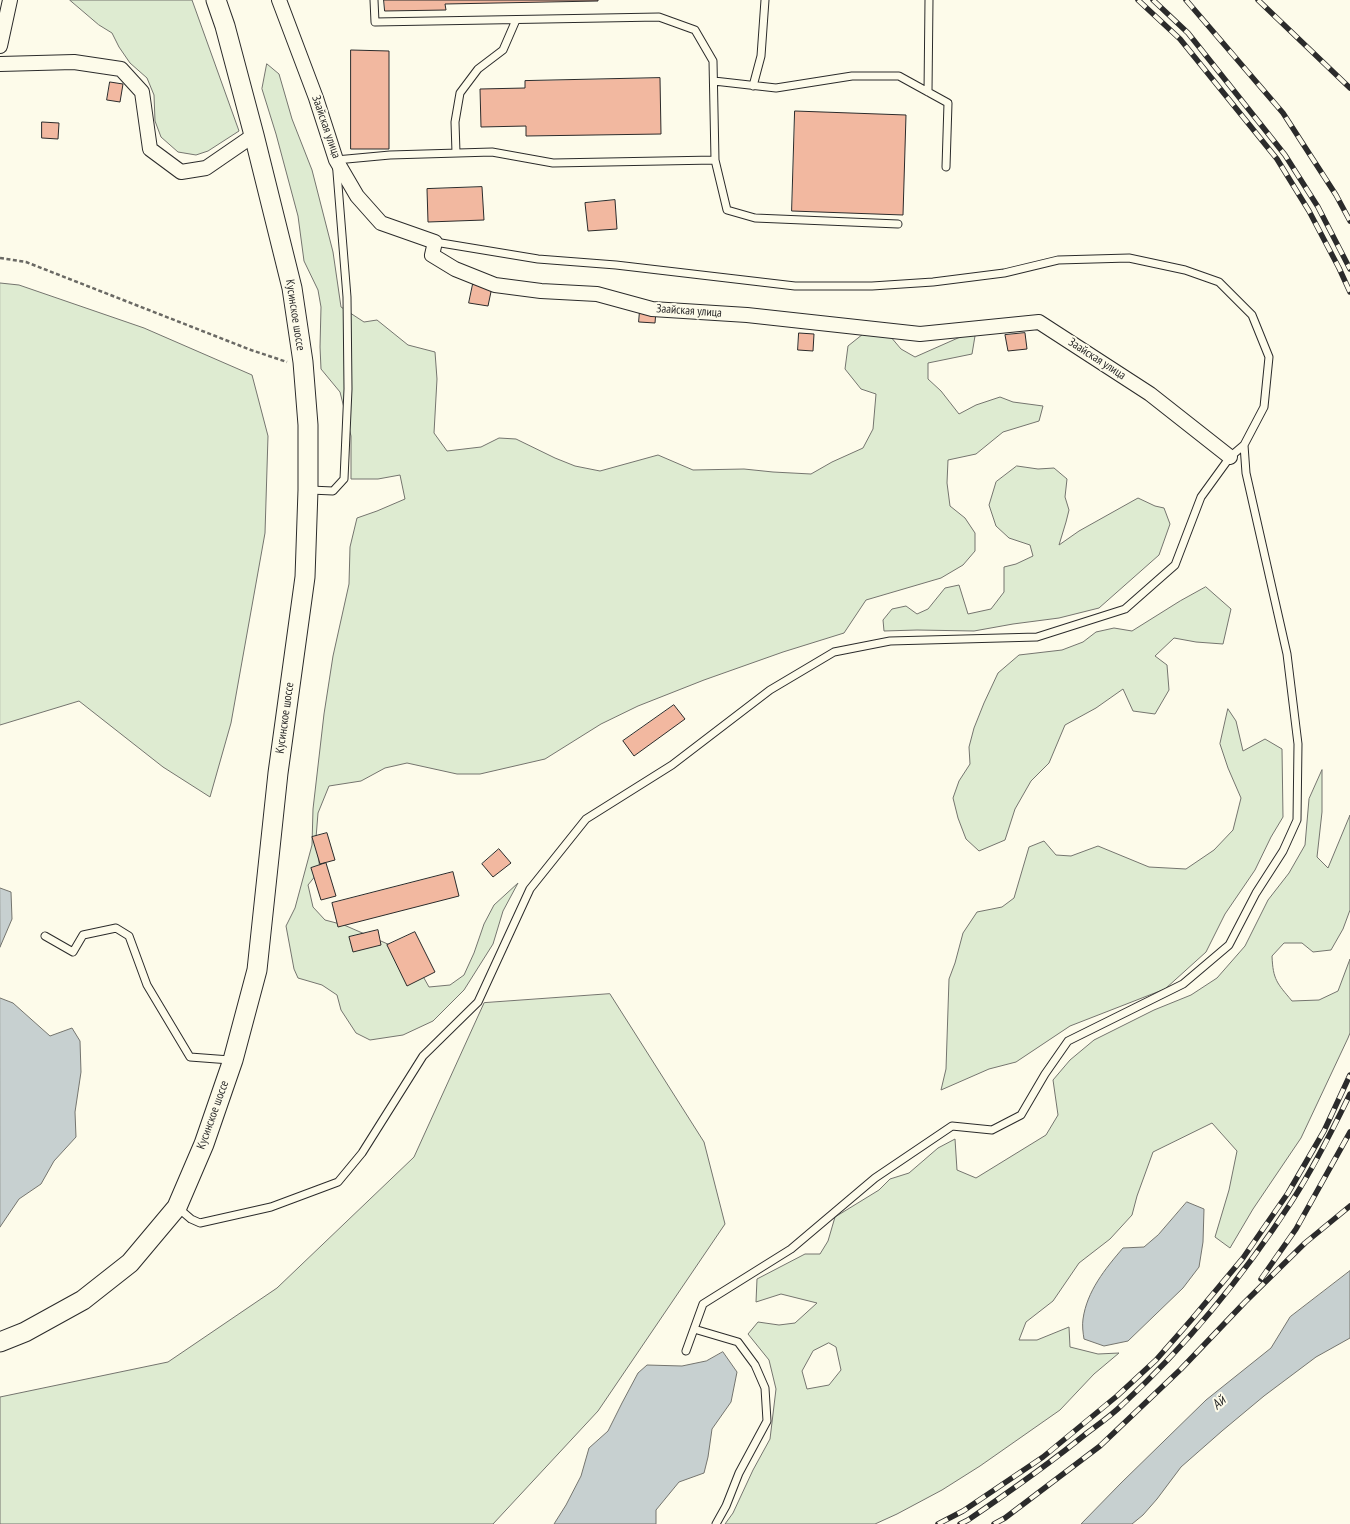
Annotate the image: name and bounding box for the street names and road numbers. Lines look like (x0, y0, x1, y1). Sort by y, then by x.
street label: Заайская улица (309, 94, 343, 160)
street label: Кусинское шоссе (282, 278, 308, 352)
street label: Заайская улица (656, 302, 722, 320)
street label: Заайская улица (1066, 335, 1128, 383)
street label: Кусинское шоссе (273, 681, 297, 755)
street label: Кусинское шоссе (194, 1079, 232, 1151)

